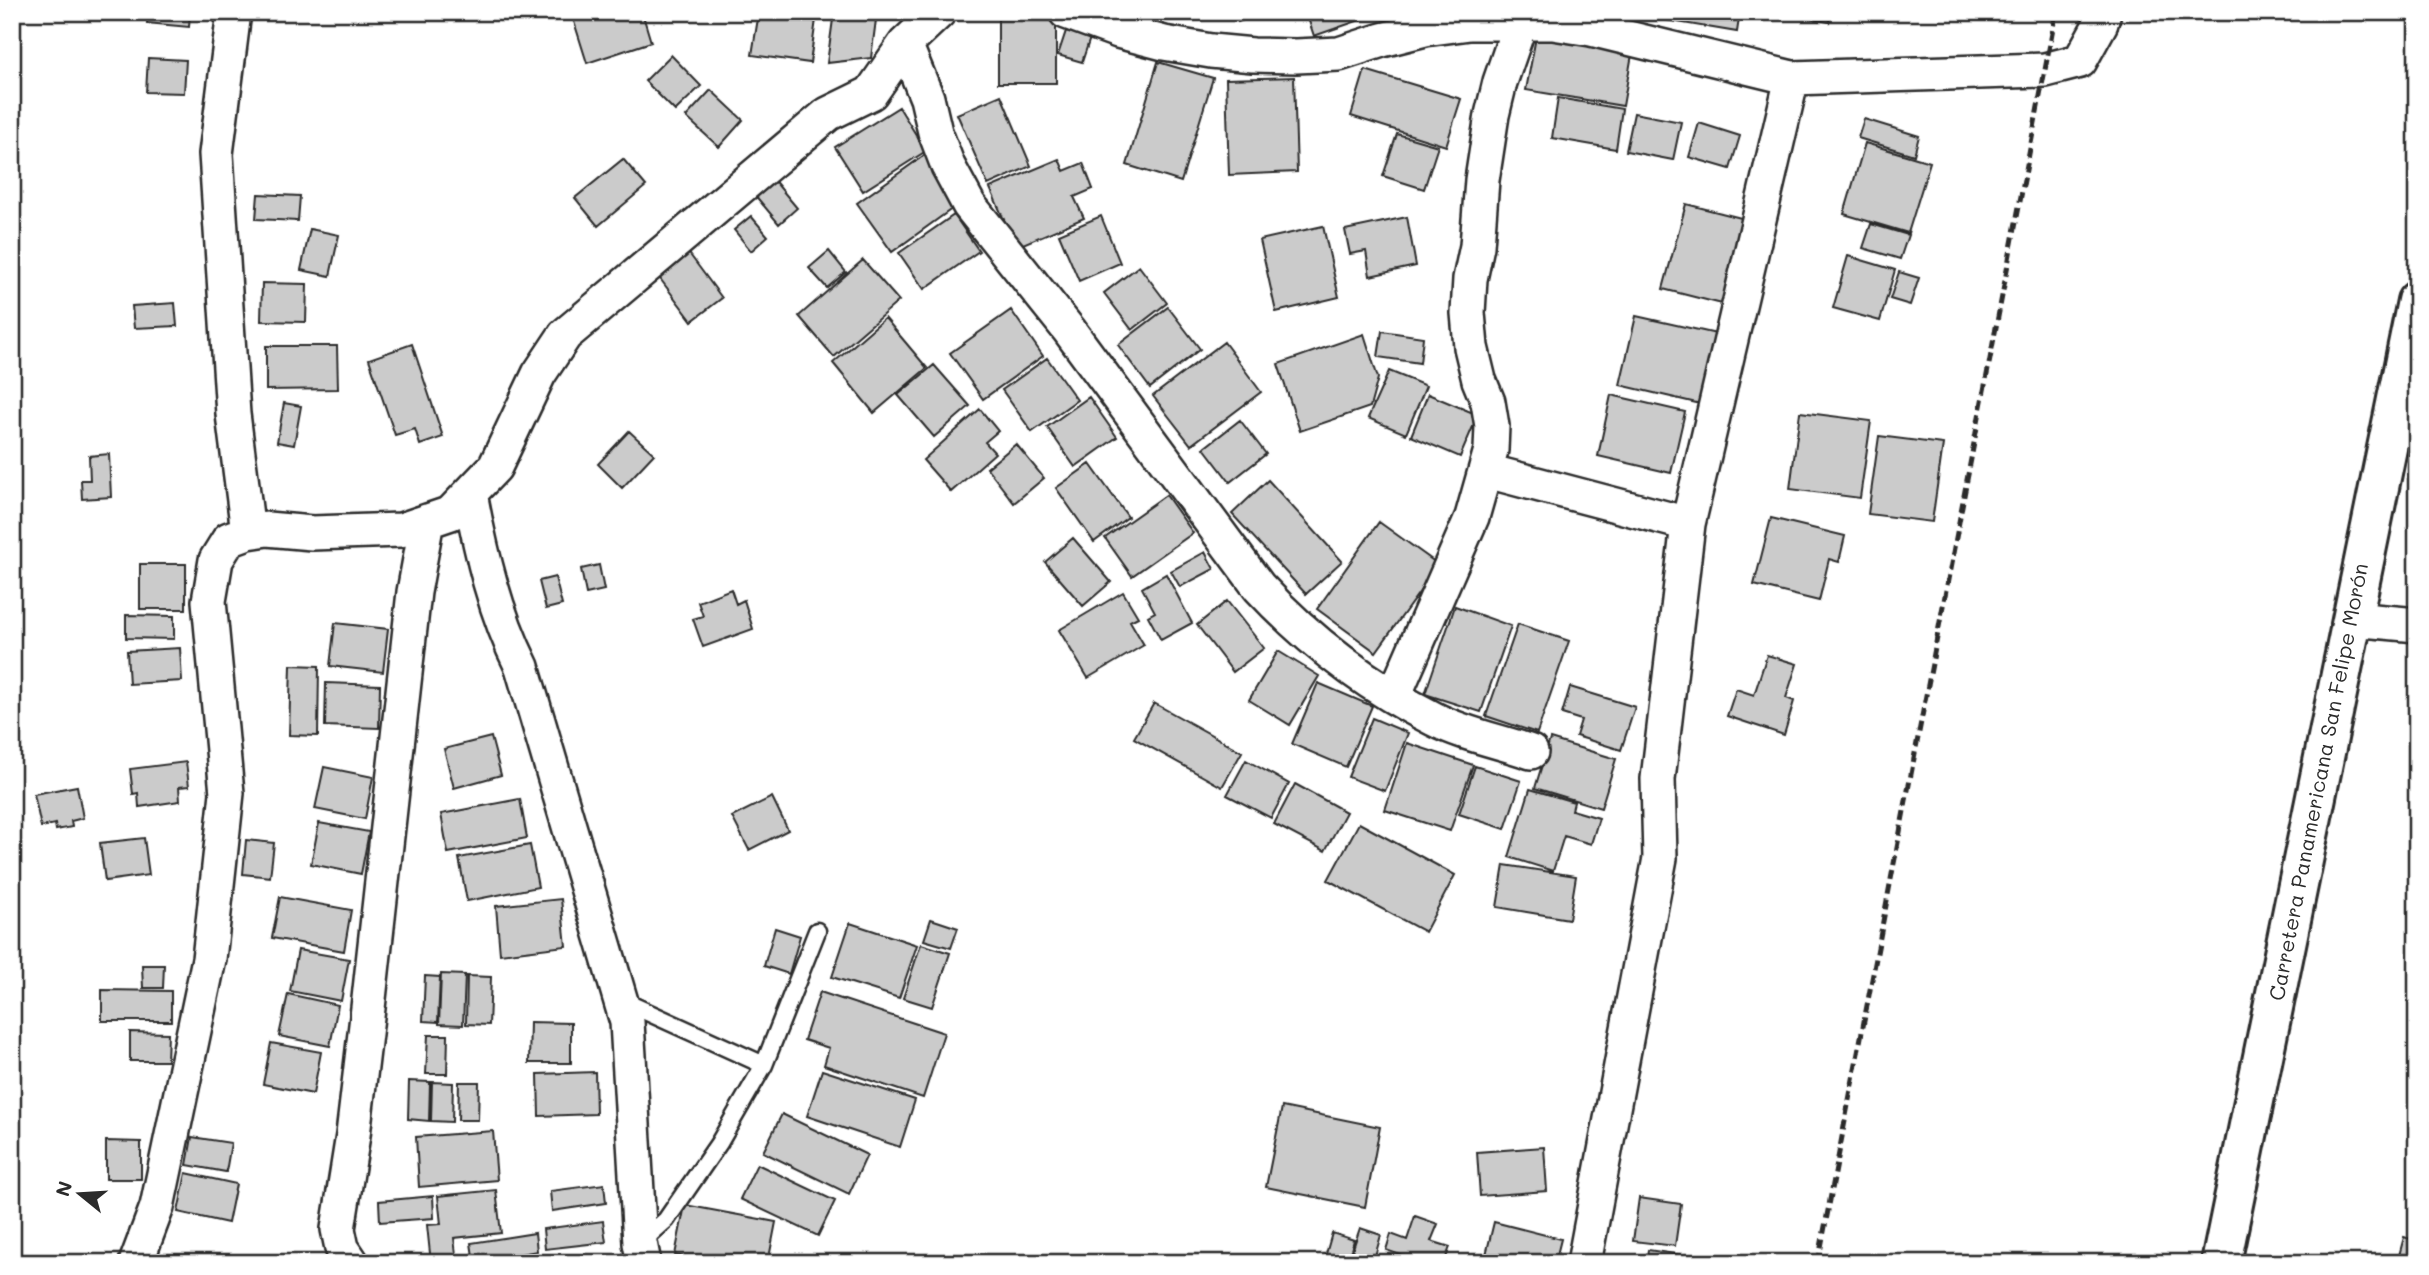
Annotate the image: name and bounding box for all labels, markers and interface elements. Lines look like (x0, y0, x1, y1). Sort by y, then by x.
street label: Carretera Panamericana San Felipe Morón (2262, 561, 2373, 1003)
north arrow (46, 1160, 116, 1230)
text: N (49, 1178, 77, 1199)

